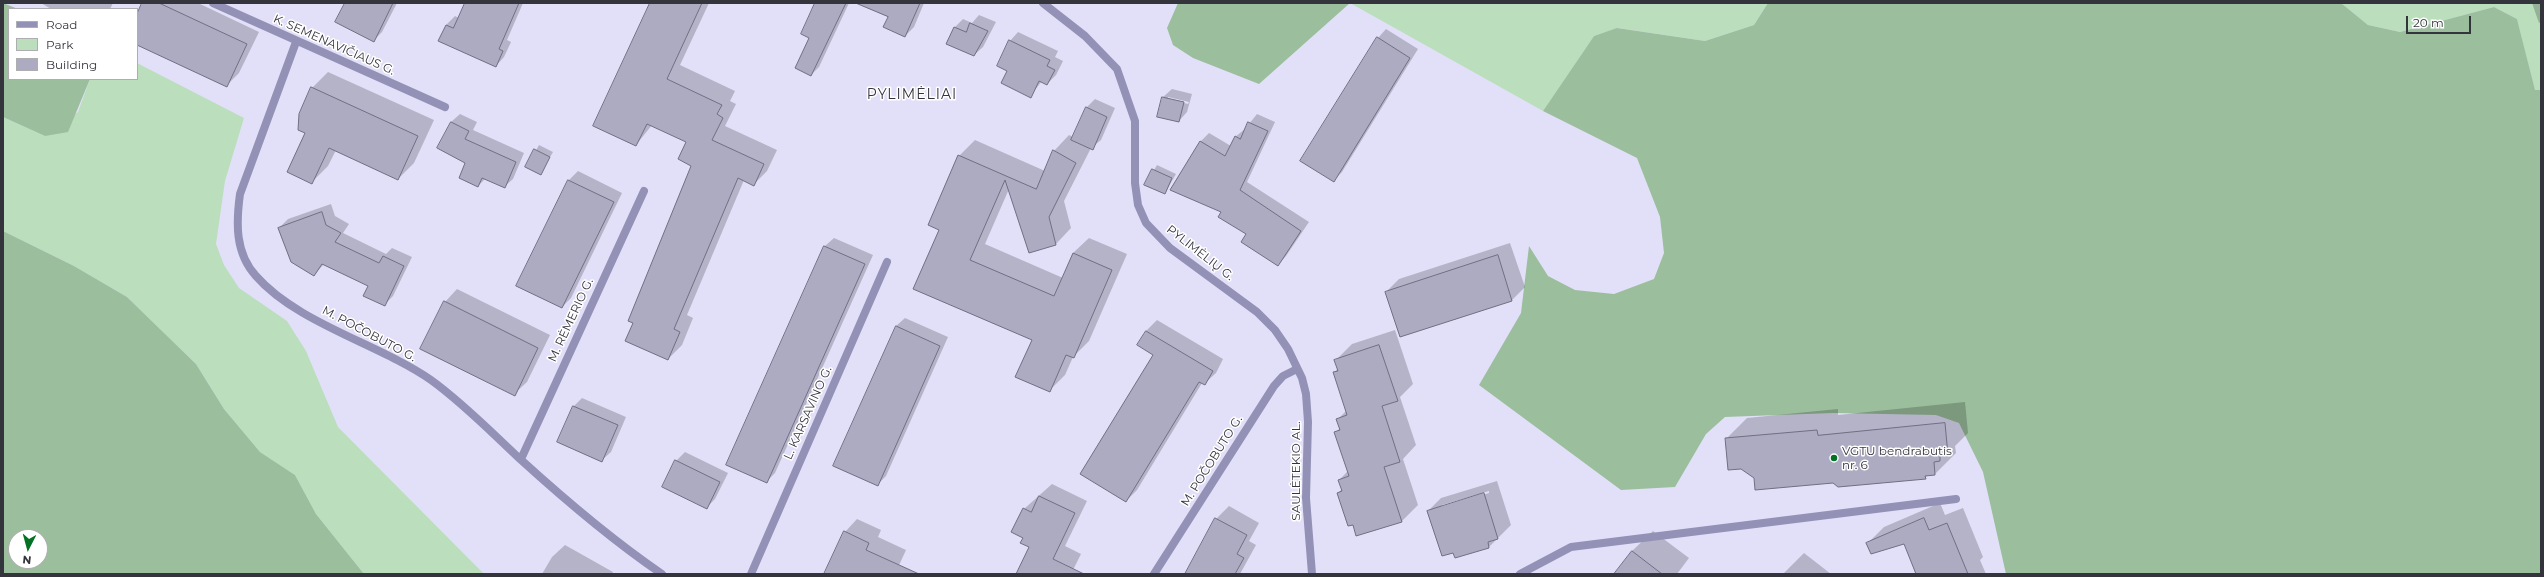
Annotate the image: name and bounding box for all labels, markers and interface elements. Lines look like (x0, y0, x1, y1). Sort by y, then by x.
legend (8, 8, 138, 80)
scale bar (2408, 8, 2473, 34)
street label: K. SEMENAVIČIAUS G. (271, 12, 397, 78)
text: 20 m (2413, 15, 2444, 30)
text: Road (46, 17, 77, 32)
text: Park (46, 37, 73, 52)
text: Building (46, 57, 97, 72)
district label: PYLIMĖLIAI (867, 87, 957, 103)
street label: PYLIMĖLIŲ G. (1163, 222, 1237, 284)
street label: M. RĖMERIO G. (545, 276, 597, 364)
street label: M. POČOBUTO G. (320, 303, 418, 365)
street label: L. KARSAVINO G. (781, 364, 835, 462)
street label: M. POČOBUTO G. (1178, 413, 1246, 509)
street label: SAULĖTEKIO AL. (1289, 421, 1303, 521)
place label: VGTU bendrabutis nr. 6 (1842, 444, 1952, 472)
marker: VGTU bendrabutis nr. 6 (1829, 453, 1839, 463)
north arrow (8, 529, 48, 569)
text: N (22, 553, 32, 567)

